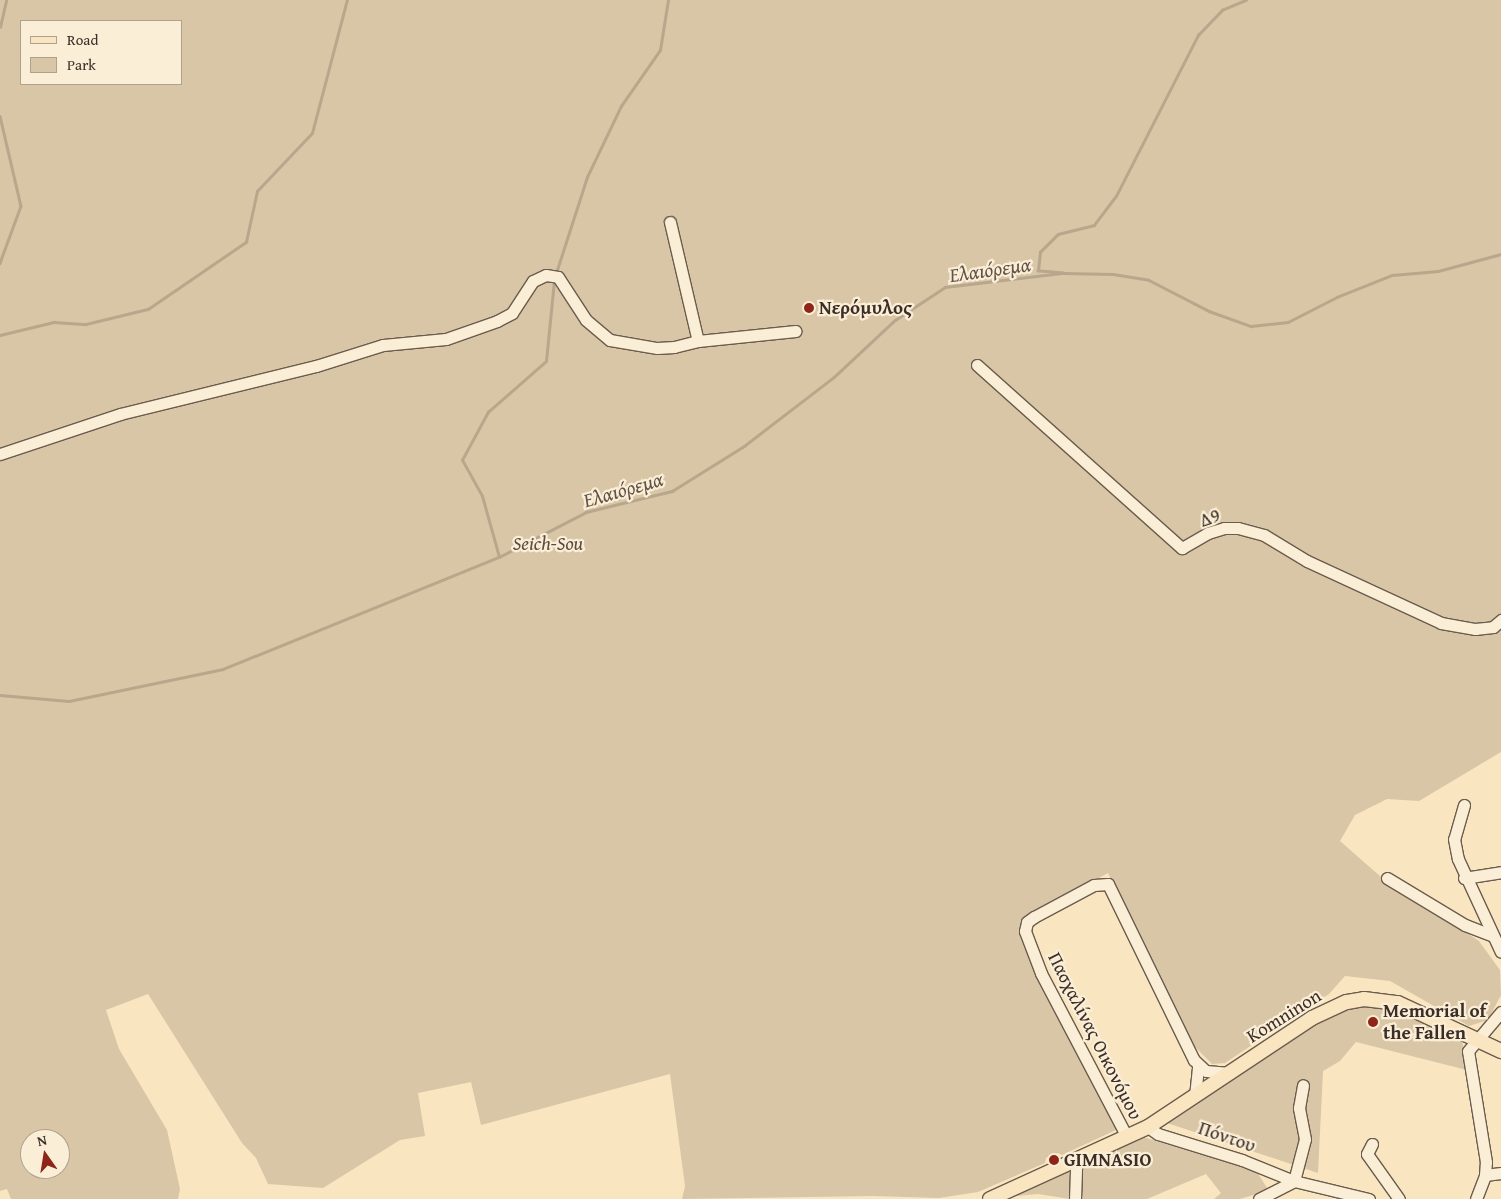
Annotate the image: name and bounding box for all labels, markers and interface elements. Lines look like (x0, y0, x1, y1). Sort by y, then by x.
legend (20, 20, 182, 85)
text: Road (67, 29, 98, 50)
text: Park (67, 54, 96, 75)
water label: Ελαιόρεμα (948, 251, 1032, 287)
place label: Νερόμυλος (819, 297, 912, 319)
marker: Νερόμυλος (803, 302, 815, 314)
water label: Ελαιόρεμα (580, 466, 666, 512)
street label: Δ9 (1197, 504, 1223, 532)
park label: Seich-Sou (513, 533, 583, 555)
street label: Πασχαλίνας Οικονόμου (1043, 949, 1147, 1123)
street label: Komninon (1243, 984, 1325, 1048)
place label: Memorial of the Fallen (1383, 1000, 1486, 1044)
marker: Memorial of the Fallen (1367, 1016, 1379, 1028)
street label: Πόντου (1195, 1117, 1259, 1157)
north arrow (20, 1129, 70, 1179)
text: N (35, 1130, 49, 1151)
place label: GIMNASIO (1064, 1149, 1151, 1171)
marker: GIMNASIO (1048, 1154, 1060, 1166)

